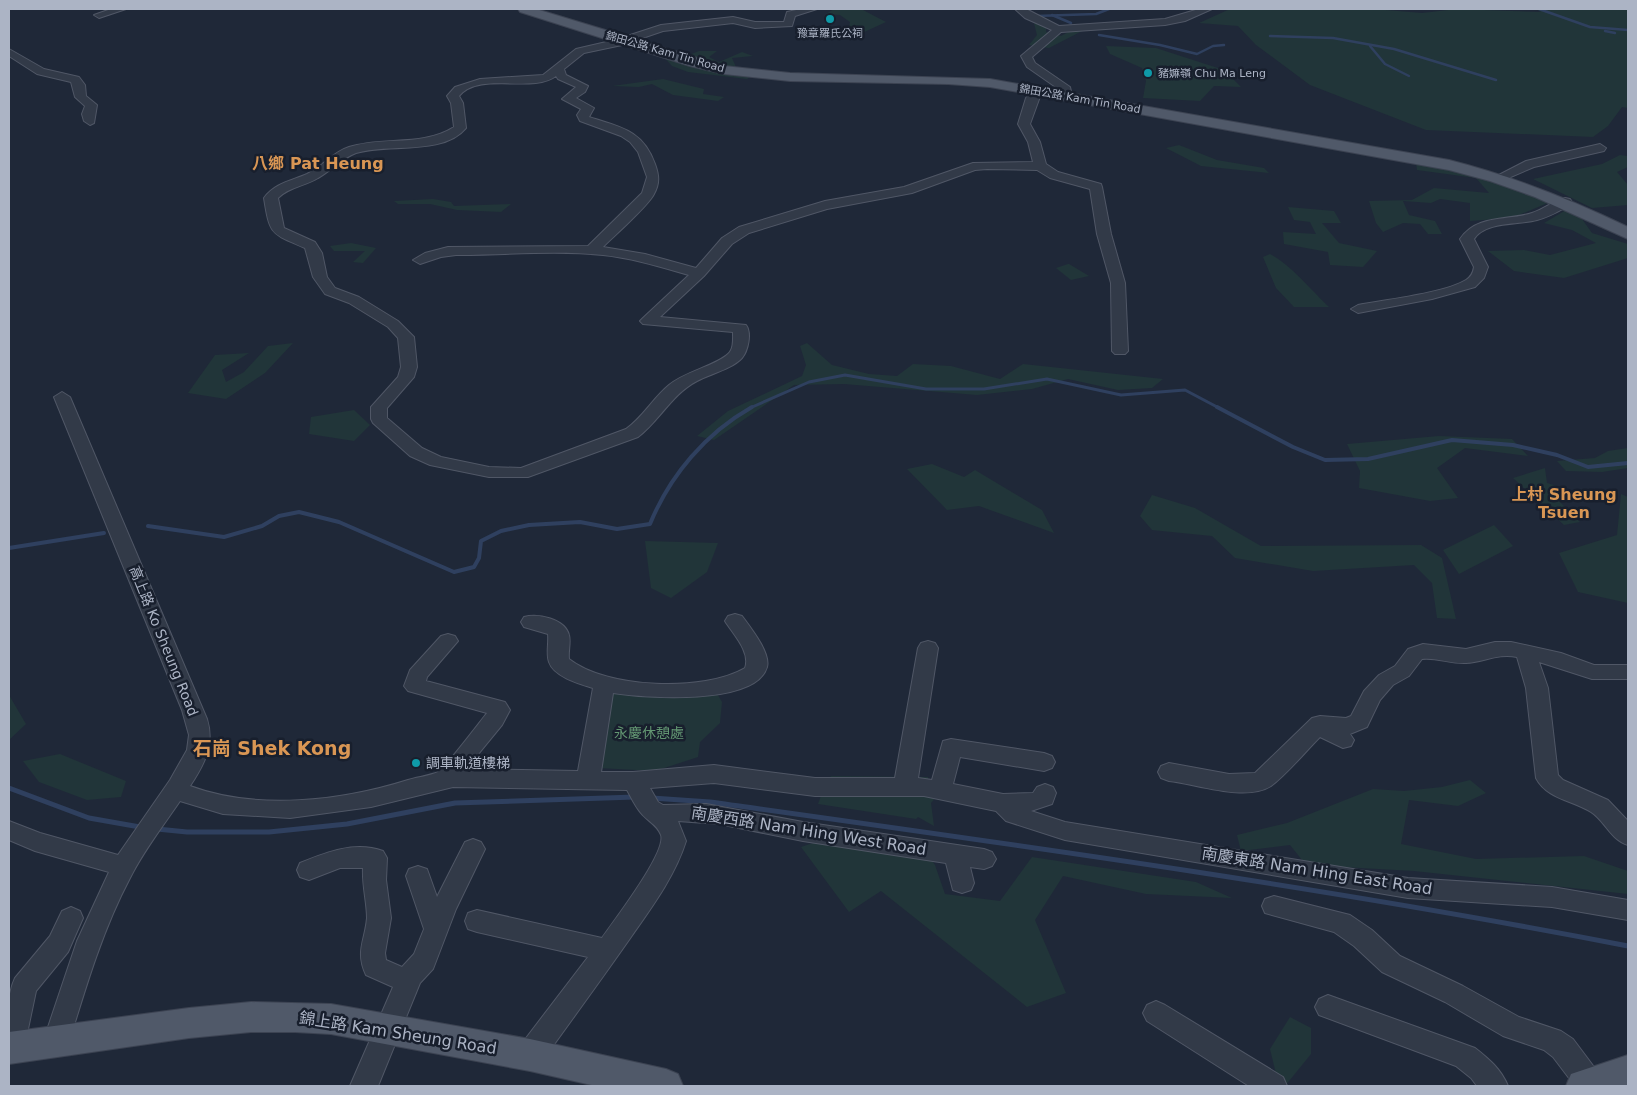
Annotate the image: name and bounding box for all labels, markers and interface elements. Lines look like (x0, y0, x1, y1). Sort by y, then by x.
marker: 豫章羅氏公祠 (824, 13, 836, 25)
place label: 豫章羅氏公祠 (797, 27, 863, 40)
street label: 錦田公路 Kam Tin Road (604, 29, 726, 75)
marker: 豬嫲嶺 Chu Ma Leng (1142, 67, 1154, 79)
place label: 豬嫲嶺 Chu Ma Leng (1158, 67, 1266, 80)
street label: 錦田公路 Kam Tin Road (1018, 82, 1142, 116)
district label: 八鄉 Pat Heung (252, 154, 384, 173)
district label: 上村 Sheung Tsuen (1511, 485, 1617, 522)
street label: 高上路 Ko Sheung Road (127, 564, 201, 718)
park label: 永慶休憩處 (614, 725, 684, 741)
district label: 石崗 Shek Kong (193, 737, 351, 759)
place label: 調車軌道樓梯 (426, 755, 510, 771)
marker: 調車軌道樓梯 (410, 757, 422, 769)
street label: 南慶西路 Nam Hing West Road (690, 803, 928, 859)
street label: 南慶東路 Nam Hing East Road (1200, 843, 1434, 899)
street label: 錦上路 Kam Sheung Road (298, 1008, 498, 1058)

